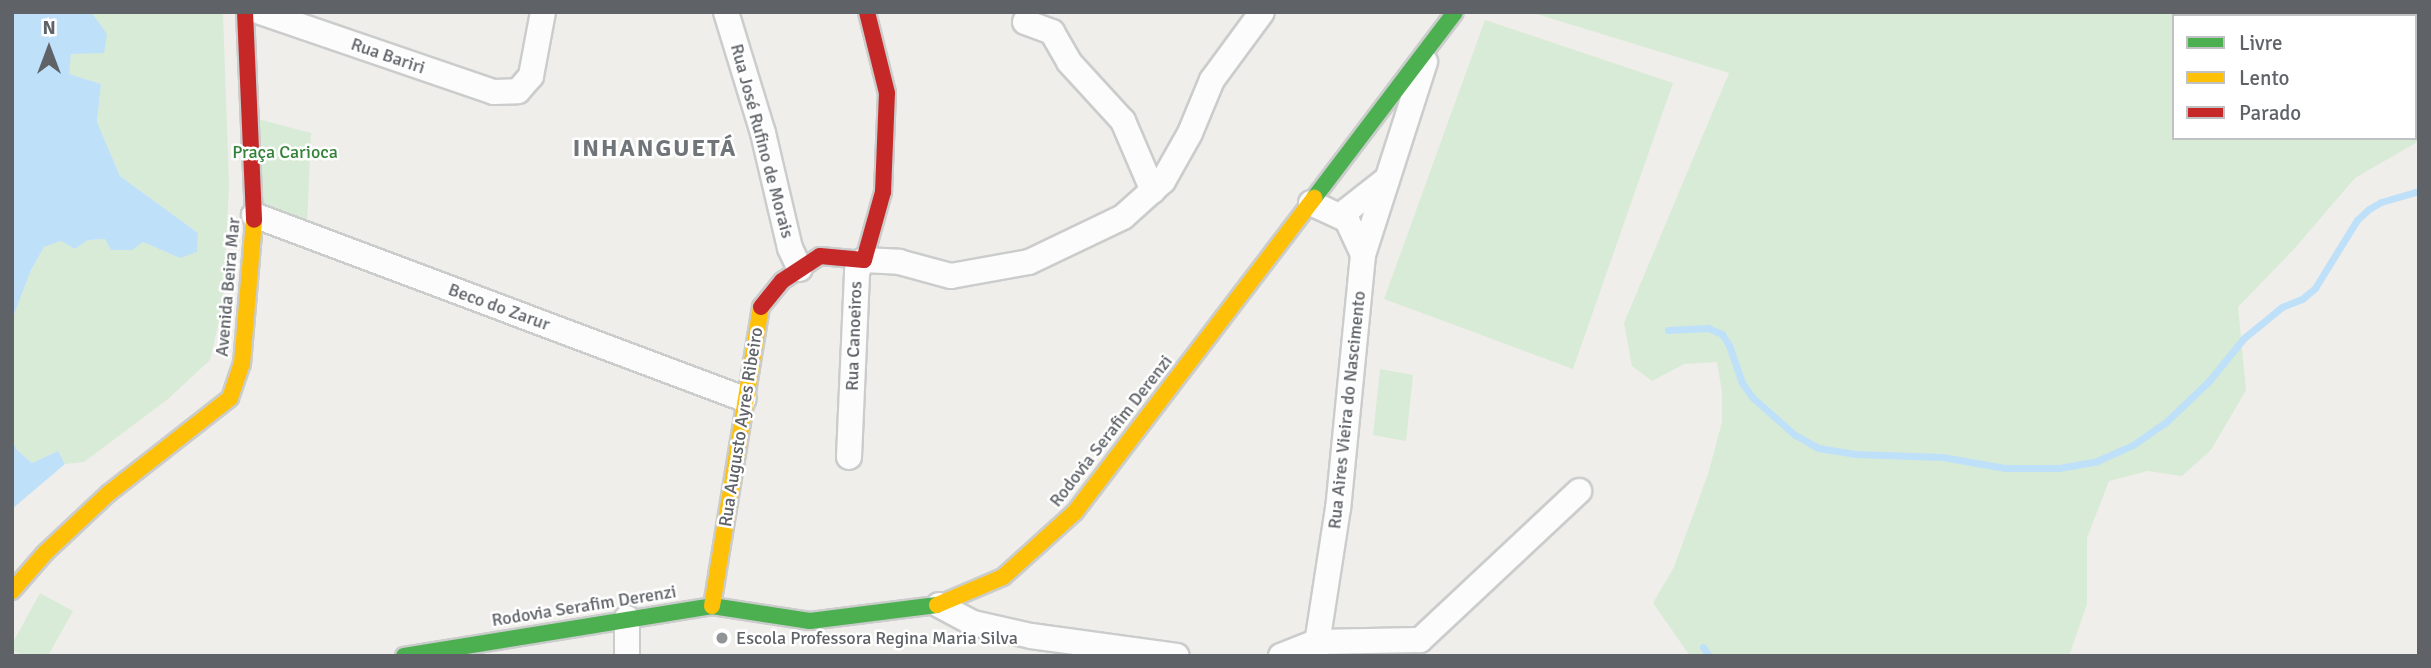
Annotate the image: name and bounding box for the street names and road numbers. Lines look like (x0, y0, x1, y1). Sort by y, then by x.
street label: Rua Bariri (348, 33, 428, 79)
street label: Rua José Rufino de Morais (726, 41, 798, 241)
street label: Avenida Beira Mar (211, 217, 245, 357)
street label: Beco do Zarur (445, 279, 553, 335)
street label: Rua Canoeiros (841, 281, 867, 391)
street label: Rua Aires Vieira do Nascimento (1324, 290, 1370, 530)
street label: Rua Augusto Ayres Ribeiro (715, 326, 767, 528)
street label: Rodovia Serafim Derenzi (1045, 351, 1177, 511)
street label: Rodovia Serafim Derenzi (490, 581, 678, 631)

